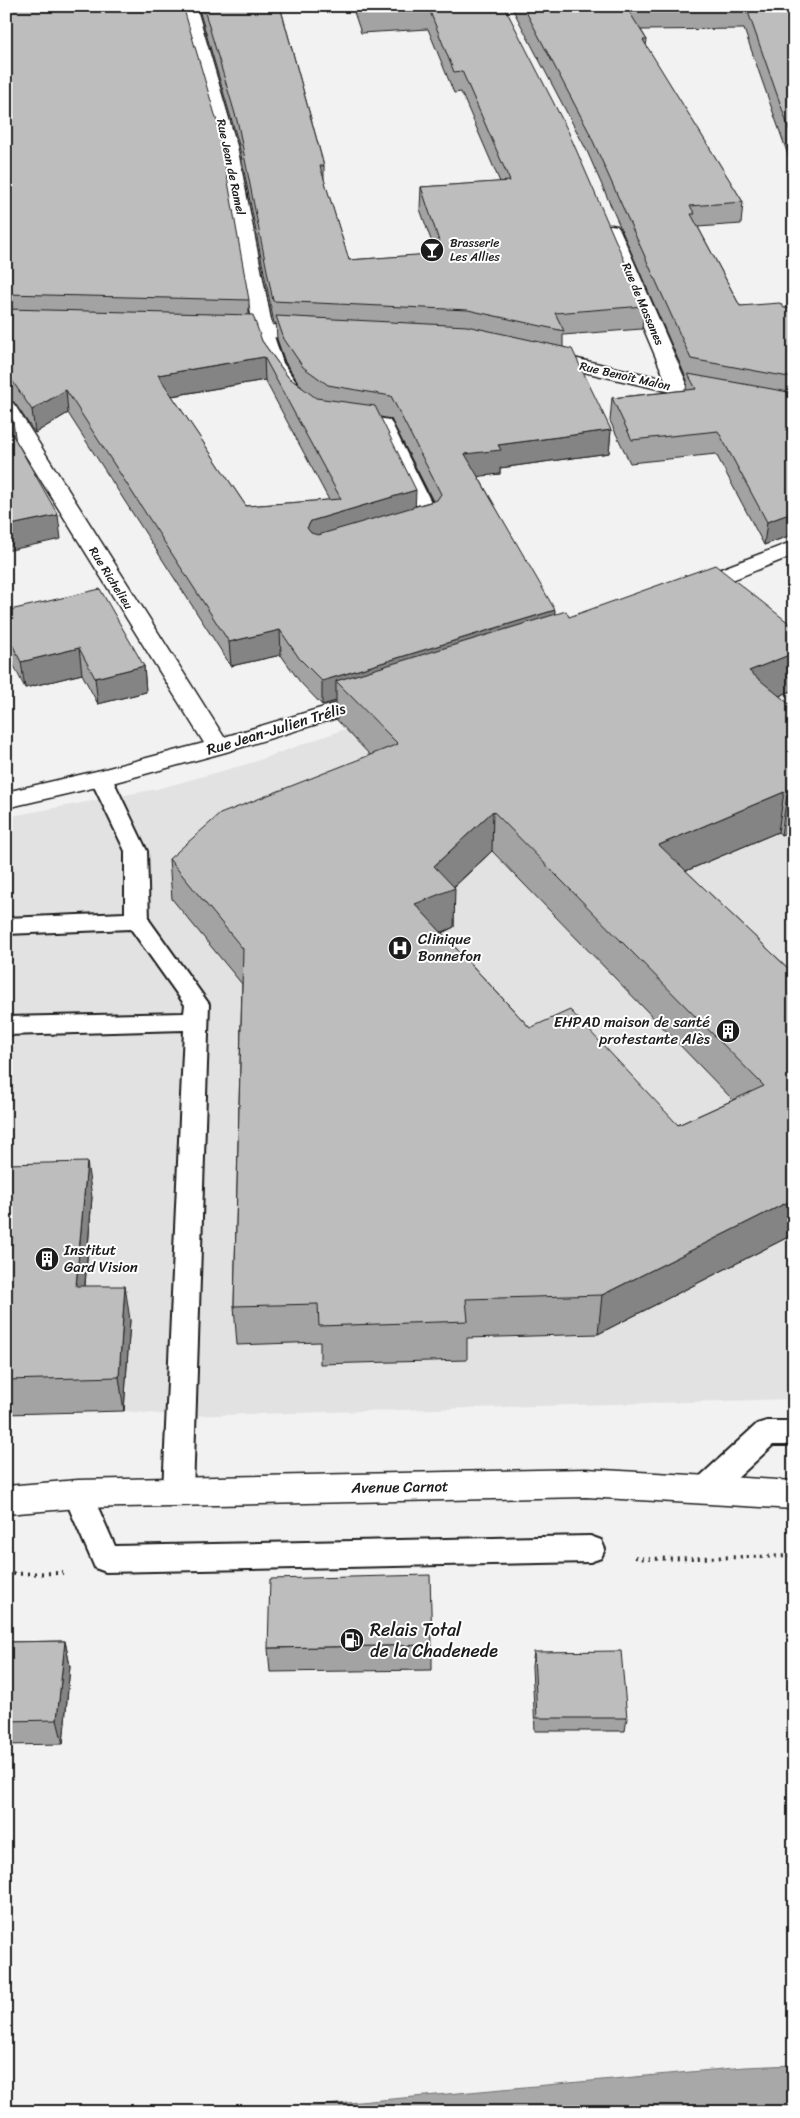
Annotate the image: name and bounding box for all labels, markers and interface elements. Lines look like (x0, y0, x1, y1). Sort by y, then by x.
street label: Rue Jean de Ramel (210, 117, 252, 218)
place label: Brasserie Les Allies (450, 232, 500, 268)
bar icon: Brasserie Les Allies (419, 237, 445, 263)
street label: Rue de Massanes (616, 259, 671, 349)
street label: Rue Benoît Malon (577, 355, 673, 397)
street label: Rue Richelieu (83, 542, 139, 614)
street label: Rue Jean-Julien Trélis (203, 695, 350, 763)
place label: Clinique Bonnefon (418, 926, 481, 969)
hospital icon: Clinique Bonnefon (387, 935, 413, 961)
place label: EHPAD maison de santé protestante Alès (554, 1009, 711, 1052)
building icon: EHPAD maison de santé protestante Alès (715, 1018, 741, 1044)
place label: Institut Gard Vision (63, 1237, 138, 1280)
building icon: Institut Gard Vision (34, 1246, 60, 1272)
street label: Avenue Carnot (350, 1473, 449, 1501)
place label: Relais Total de la Chadenede (370, 1614, 498, 1667)
fuel station icon: Relais Total de la Chadenede (339, 1627, 365, 1653)

